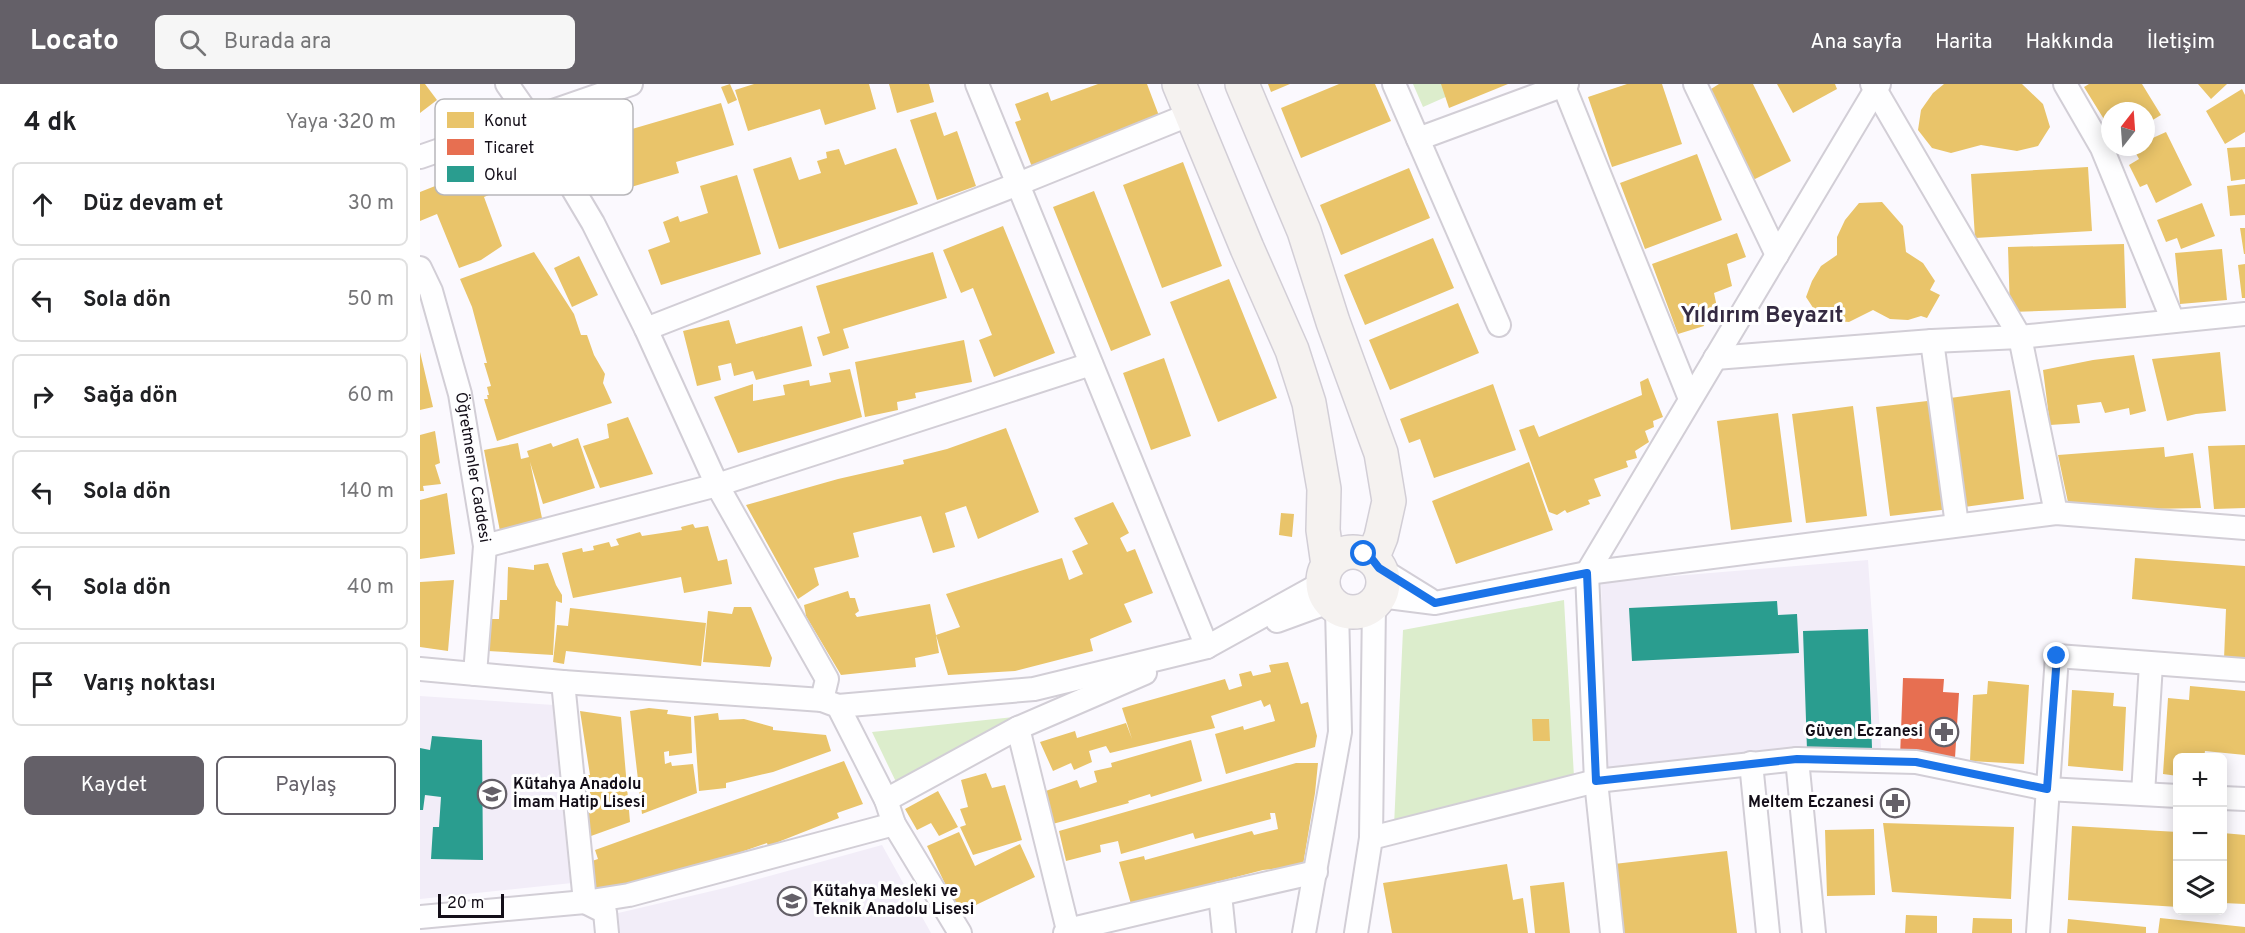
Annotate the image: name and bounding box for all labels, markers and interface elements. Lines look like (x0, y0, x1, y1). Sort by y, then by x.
search box (155, 15, 575, 69)
text: Locato (30, 24, 119, 60)
icon: search (176, 26, 209, 59)
text: Burada ara (224, 29, 331, 56)
text: Ana sayfa (1810, 29, 1902, 56)
text: Harita (1935, 29, 1993, 56)
text: Hakkında (2026, 29, 2114, 56)
text: İletişim (2147, 29, 2215, 56)
legend (435, 99, 633, 195)
north arrow (2101, 102, 2155, 156)
text: 4 dk (24, 107, 77, 140)
text: Yaya · 320 m (286, 110, 396, 136)
text: Konut (484, 112, 527, 132)
text: Ticaret (484, 139, 534, 159)
text: Okul (484, 166, 517, 186)
icon: ahead (26, 188, 59, 221)
text: Düz devam et (83, 191, 223, 218)
text: 30 m (348, 191, 394, 217)
icon: left (26, 284, 59, 317)
text: Sola dön (83, 287, 171, 314)
text: 50 m (347, 287, 394, 313)
district label: Yıldırım Beyazıt (1680, 303, 1844, 330)
icon: right (26, 380, 59, 413)
text: Sağa dön (83, 383, 178, 410)
text: 60 m (348, 383, 394, 409)
street label: Öğretmenler Caddesi (450, 390, 494, 544)
icon: left (26, 476, 59, 509)
text: Sola dön (83, 479, 171, 506)
text: 140 m (340, 479, 394, 505)
route start (1350, 540, 1376, 566)
icon: left (26, 572, 59, 605)
text: Sola dön (83, 575, 171, 602)
text: 40 m (347, 575, 394, 601)
route end (2043, 642, 2069, 668)
icon: arrive (26, 668, 59, 701)
text: Varış noktası (83, 671, 216, 698)
pharmacy icon: Güven Eczanesi (1928, 716, 1960, 748)
place label: Güven Eczanesi (1805, 722, 1923, 742)
map controls (2173, 753, 2227, 915)
button: + (2173, 753, 2227, 807)
button: Kaydet (24, 756, 204, 815)
button: Paylaş (216, 756, 396, 815)
place label: Kütahya Anadolu İmam Hatip Lisesi (513, 775, 645, 813)
school or university icon: Kütahya Anadolu İmam Hatip Lisesi (476, 778, 508, 810)
pharmacy icon: Meltem Eczanesi (1879, 787, 1911, 819)
place label: Meltem Eczanesi (1748, 793, 1874, 813)
button: − (2173, 807, 2227, 861)
button: layers (2173, 861, 2227, 915)
place label: Kütahya Mesleki ve Teknik Anadolu Lisesi (813, 882, 974, 920)
school or university icon: Kütahya Mesleki ve Teknik Anadolu Lisesi (776, 885, 808, 917)
scale bar (438, 891, 504, 918)
text: 20 m (447, 894, 484, 914)

